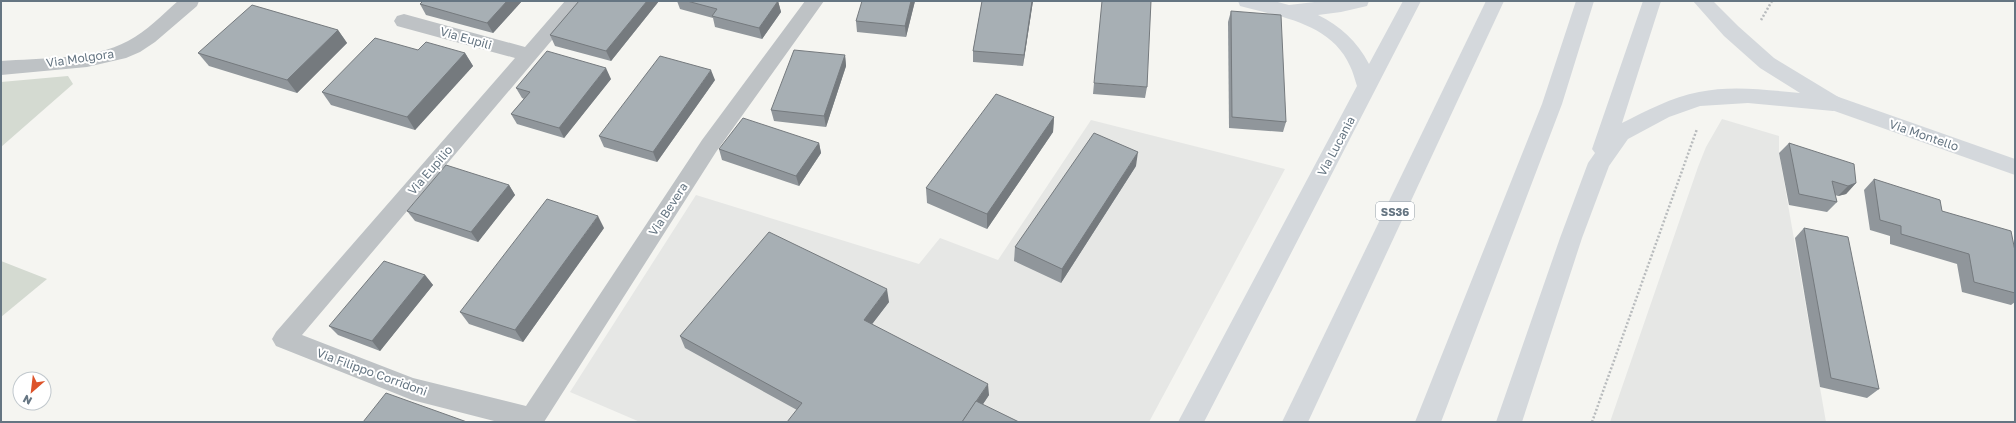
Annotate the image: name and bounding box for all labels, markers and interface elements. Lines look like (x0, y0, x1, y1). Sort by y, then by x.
street label: Via Eupili (438, 23, 494, 53)
street label: Via Molgora (45, 46, 115, 70)
street label: Via Lucania (1314, 114, 1358, 178)
street label: Via Montello (1887, 116, 1961, 154)
street label: Via Eupilio (405, 142, 455, 198)
street label: Via Bevera (645, 180, 691, 238)
road number: SS36 (1376, 202, 1414, 220)
street label: Via Filippo Corridoni (315, 345, 429, 399)
north arrow (12, 371, 52, 411)
text: N (20, 393, 34, 408)

